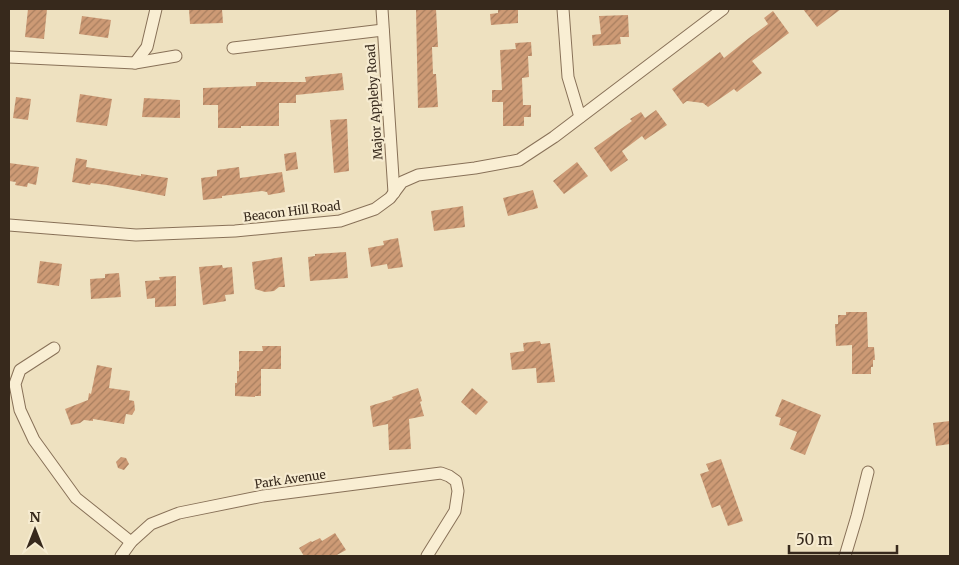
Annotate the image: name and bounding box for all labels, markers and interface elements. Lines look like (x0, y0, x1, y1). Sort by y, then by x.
street label: Major Appleby Road (362, 44, 386, 160)
street label: Beacon Hill Road (243, 198, 341, 224)
street label: Park Avenue (253, 467, 327, 491)
north arrow (10, 505, 60, 555)
text: N (29, 508, 41, 526)
scale bar (789, 522, 896, 554)
text: 50 m (796, 530, 833, 549)

